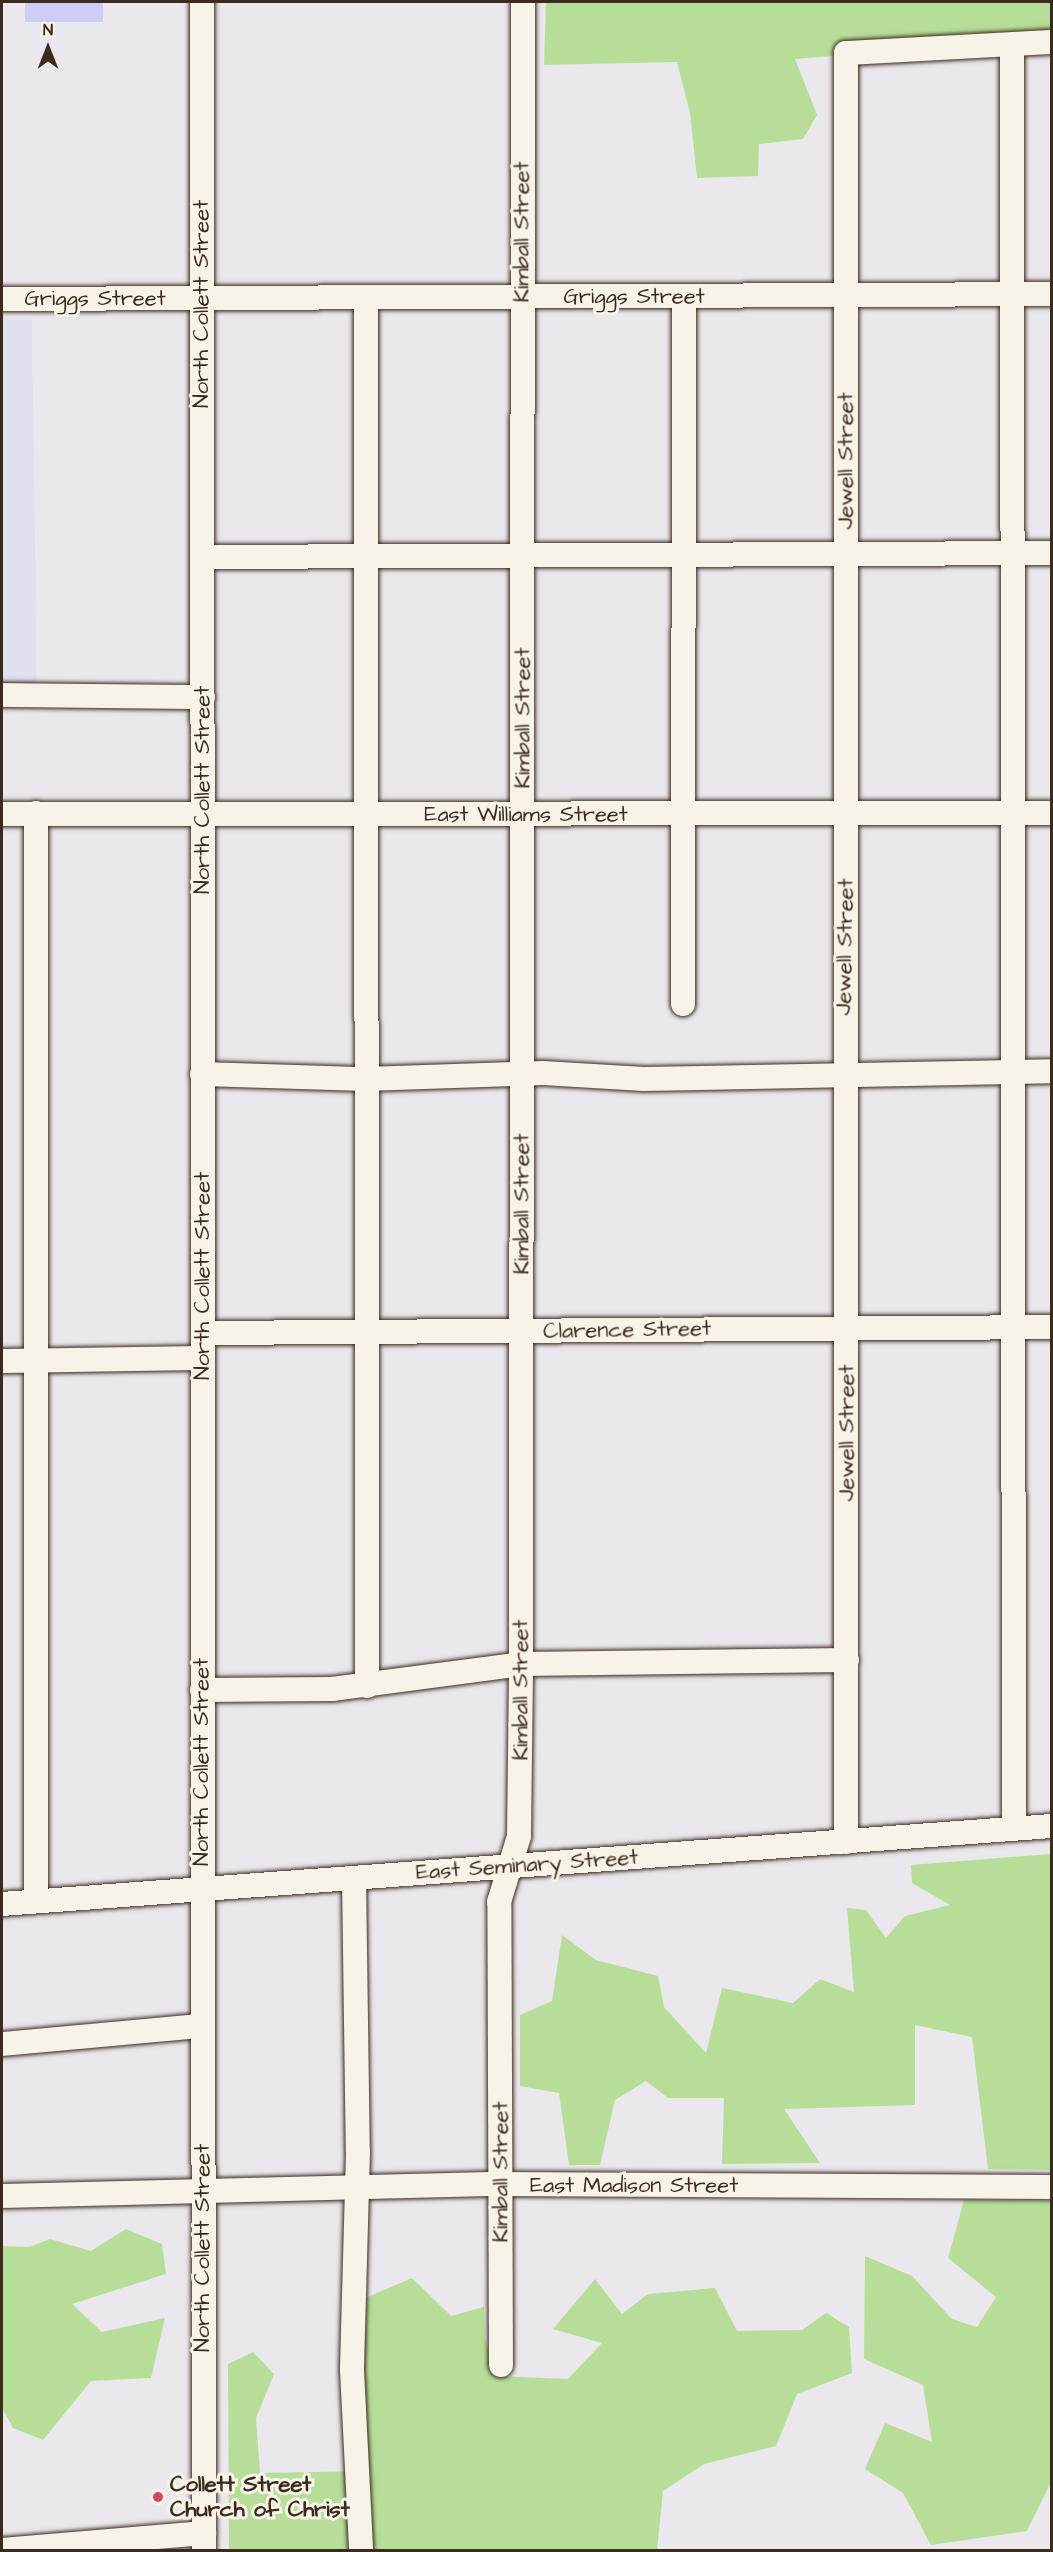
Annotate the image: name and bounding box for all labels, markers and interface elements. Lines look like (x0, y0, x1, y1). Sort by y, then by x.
north arrow (18, 18, 78, 78)
text: N (43, 19, 53, 41)
street label: Kimball Street (509, 162, 535, 302)
street label: North Collett Street (189, 200, 215, 408)
street label: Griggs Street (563, 284, 705, 310)
street label: Griggs Street (24, 286, 166, 312)
street label: Jewell Street (833, 393, 859, 529)
street label: Kimball Street (510, 648, 536, 788)
street label: North Collett Street (190, 686, 216, 894)
street label: East Williams Street (424, 802, 628, 828)
street label: Jewell Street (831, 878, 859, 1016)
street label: Kimball Street (509, 1134, 535, 1274)
street label: North Collett Street (190, 1172, 216, 1380)
street label: Clarence Street (543, 1315, 711, 1345)
street label: Jewell Street (834, 1365, 860, 1501)
street label: Kimball Street (508, 1620, 534, 1760)
street label: North Collett Street (189, 1658, 215, 1866)
street label: East Seminary Street (415, 1844, 639, 1886)
street label: Kimball Street (488, 2102, 514, 2242)
street label: North Collett Street (190, 2144, 216, 2352)
street label: East Madison Street (530, 2173, 738, 2199)
place label: Collett Street Church of Christ (170, 2471, 350, 2522)
marker: Collett Street Church of Christ (151, 2490, 165, 2504)

